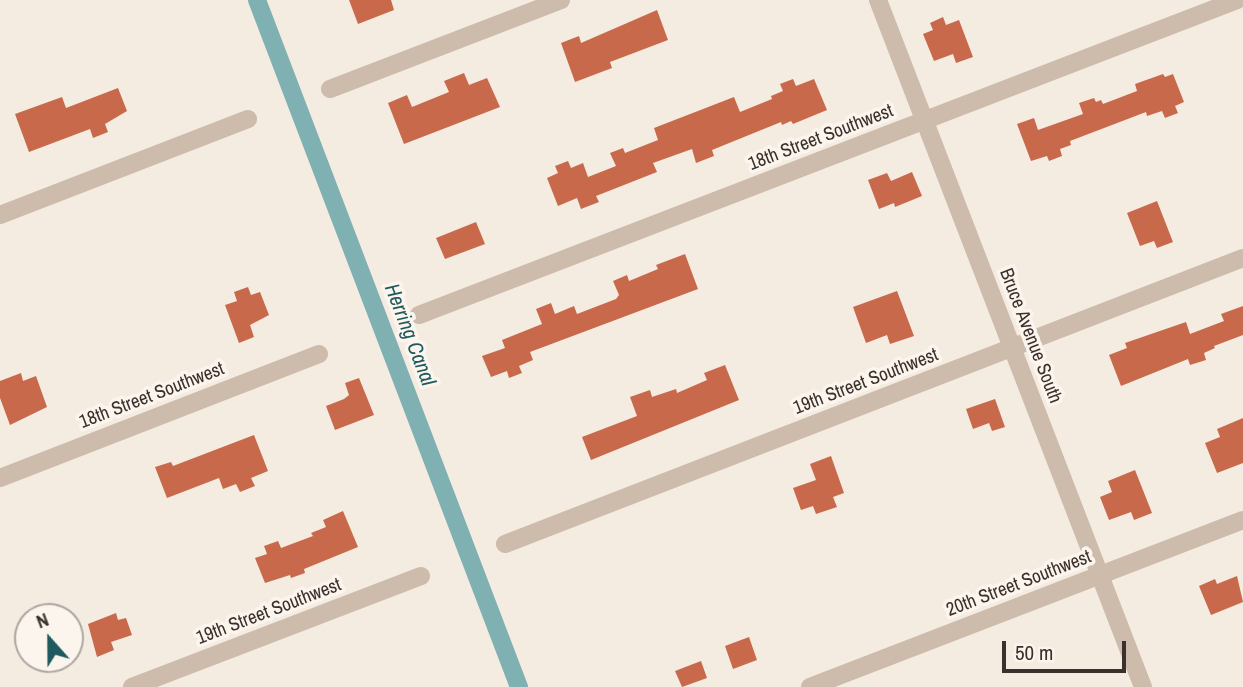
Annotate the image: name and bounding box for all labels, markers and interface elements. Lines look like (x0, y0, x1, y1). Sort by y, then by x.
street label: 18th Street Southwest (745, 100, 897, 176)
street label: Bruce Avenue South (994, 265, 1066, 407)
water label: Herring Canal (378, 280, 440, 390)
street label: 19th Street Southwest (790, 344, 942, 420)
street label: 18th Street Southwest (76, 358, 228, 434)
street label: 20th Street Southwest (943, 546, 1095, 622)
street label: 19th Street Southwest (193, 574, 345, 650)
north arrow (14, 603, 84, 673)
text: N (32, 606, 52, 634)
scale bar (1005, 628, 1129, 672)
text: 50 m (1015, 638, 1053, 667)

